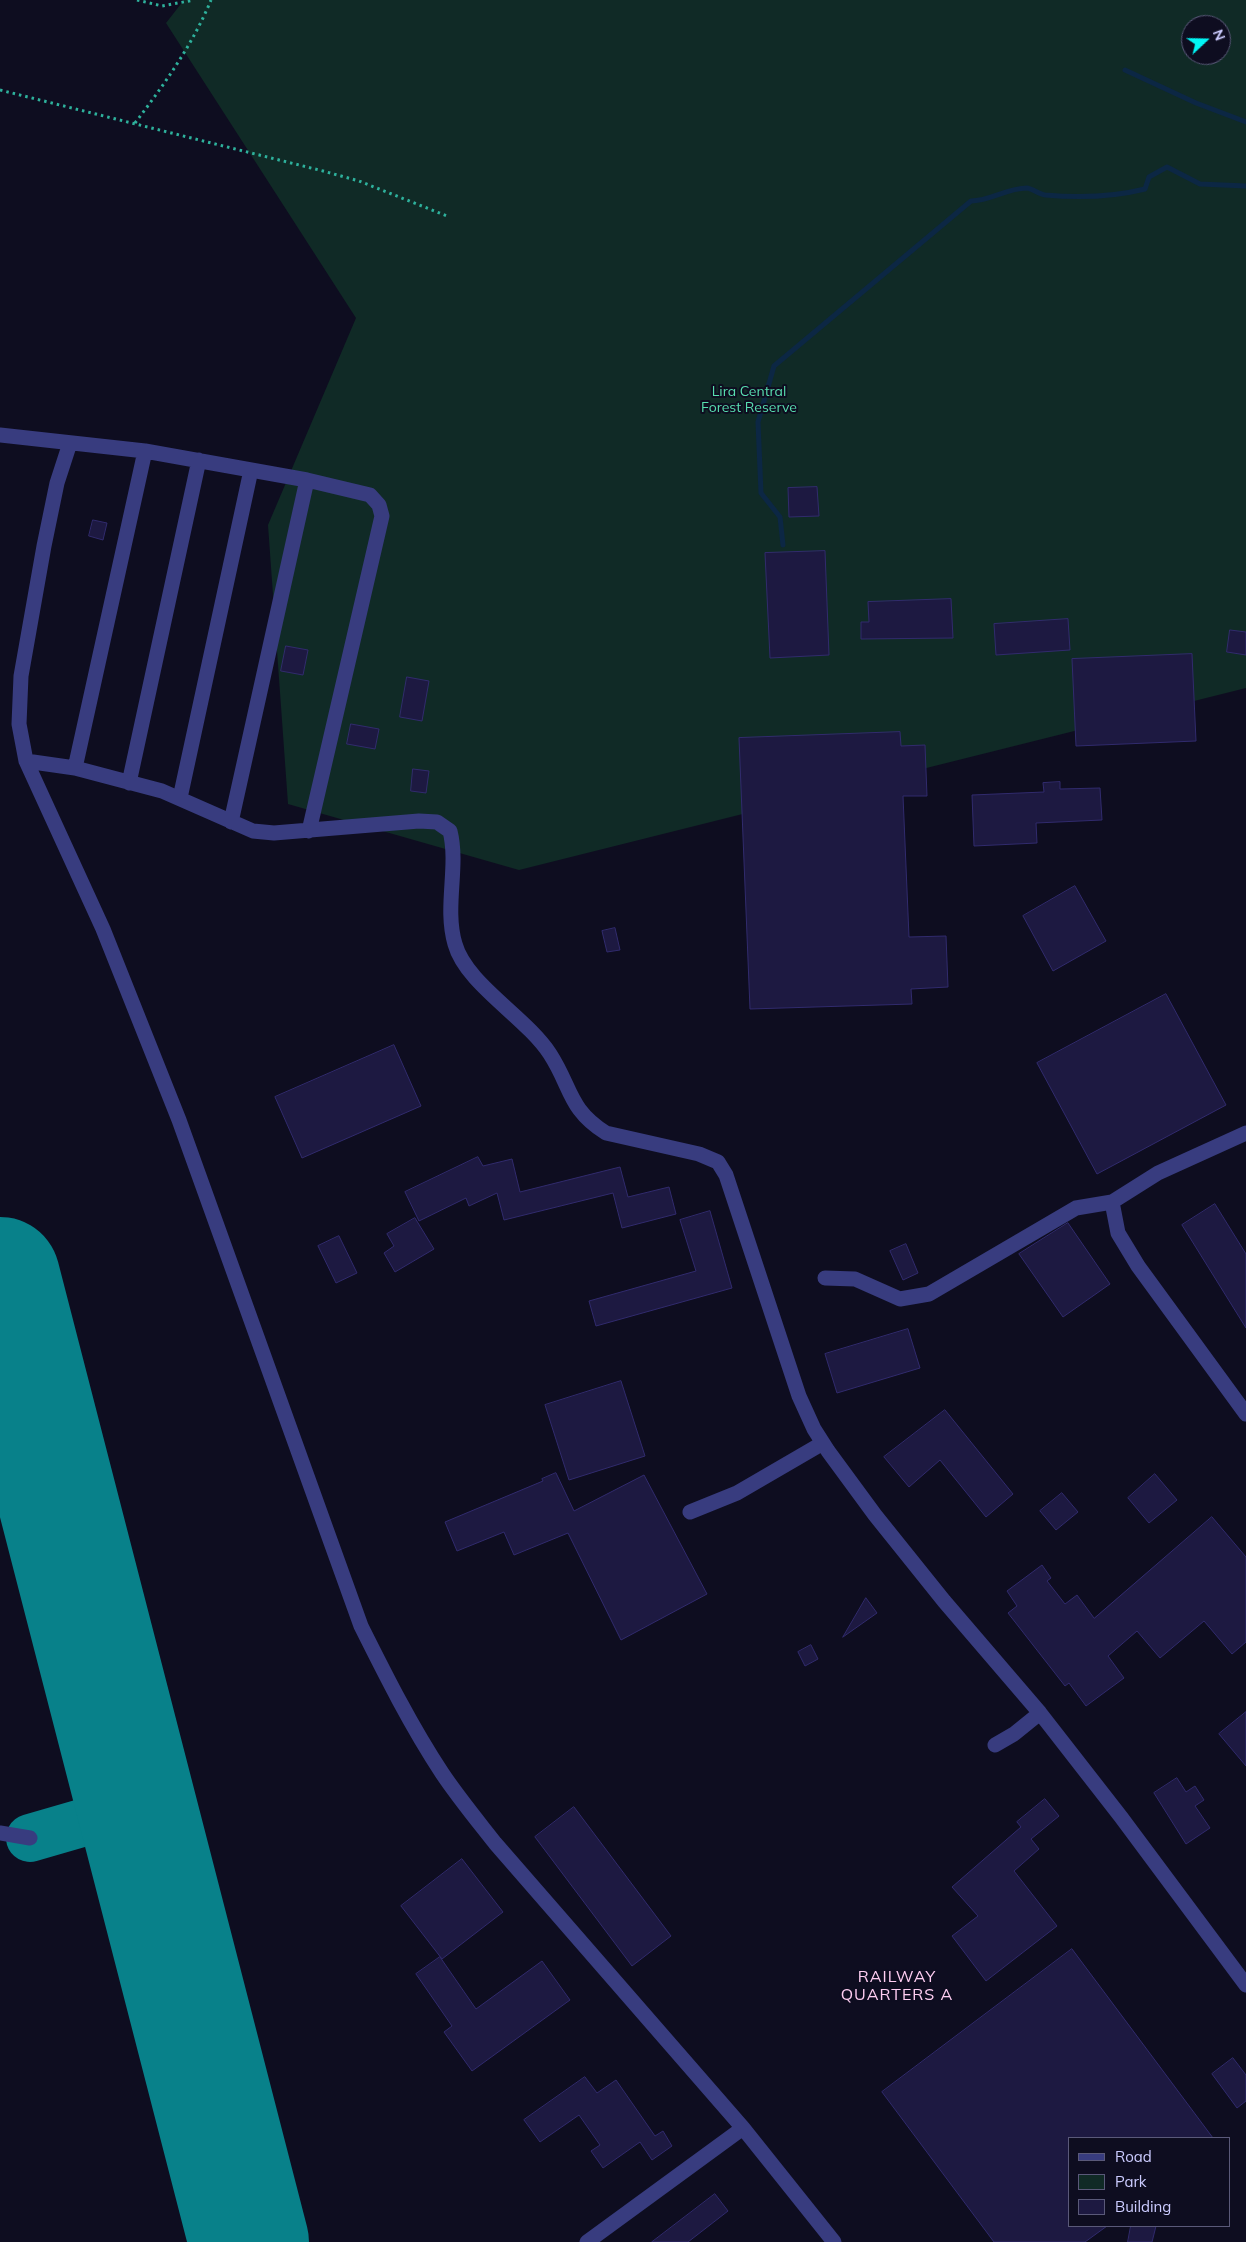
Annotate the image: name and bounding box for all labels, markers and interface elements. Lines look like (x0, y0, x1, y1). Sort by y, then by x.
north arrow (1181, 15, 1231, 65)
text: N (1209, 27, 1229, 43)
park label: Lira Central Forest Reserve (701, 384, 797, 417)
district label: RAILWAY QUARTERS A (839, 1967, 955, 2005)
legend (1068, 2137, 1231, 2227)
text: Road (1115, 2147, 1152, 2166)
text: Park (1115, 2172, 1147, 2191)
text: Building (1115, 2197, 1171, 2216)

